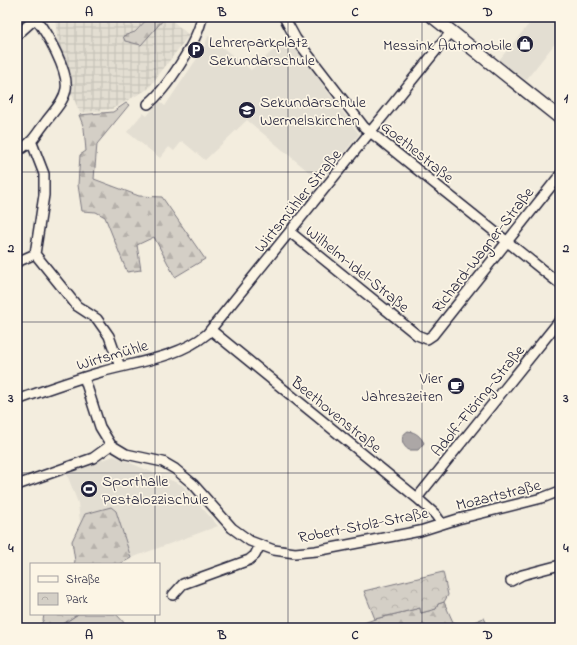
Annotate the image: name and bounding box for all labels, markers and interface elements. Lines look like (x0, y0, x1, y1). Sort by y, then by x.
text: A (85, 3, 93, 22)
text: B (217, 3, 227, 22)
text: C (351, 3, 359, 22)
text: D (482, 3, 493, 22)
place label: Lehrerparkplatz Sekundarschule (209, 31, 316, 73)
place label: Messink Automobile (383, 34, 513, 58)
shop icon: Messink Automobile (515, 34, 535, 54)
parking icon: Lehrerparkplatz Sekundarschule (186, 40, 206, 60)
text: 1 (9, 89, 14, 108)
text: 1 (564, 89, 569, 108)
place label: Sekundarschule Wermelskirchen (260, 91, 367, 133)
school or university icon: Sekundarschule Wermelskirchen (237, 100, 257, 120)
street label: Goethestraße (375, 115, 459, 190)
street label: Wirtsmühler Straße (249, 144, 348, 258)
street label: Richard-Wagner-Straße (427, 181, 541, 318)
street label: Wilhelm-Idel-Straße (299, 220, 415, 320)
text: 2 (7, 239, 15, 258)
text: 2 (562, 239, 570, 258)
street label: Wirtsmühle (74, 334, 152, 378)
street label: Adolf-Flöring-Straße (426, 339, 532, 462)
place label: Vier Jahreszeiten (361, 367, 443, 409)
street label: Beethovenstraße (284, 371, 387, 460)
cafe icon: Vier Jahreszeiten (446, 376, 466, 396)
text: 3 (7, 389, 14, 408)
text: 3 (562, 389, 569, 408)
place label: Sporthalle Pestalozzischule (102, 470, 210, 512)
street label: Mozartstraße (454, 474, 544, 518)
sports icon: Sporthalle Pestalozzischule (79, 479, 99, 499)
street label: Robert-Stolz-Straße (296, 501, 431, 550)
text: 4 (7, 539, 14, 558)
text: 4 (562, 539, 569, 558)
legend (30, 563, 160, 615)
text: Straße (66, 571, 100, 589)
text: Park (66, 591, 88, 609)
text: A (85, 626, 93, 645)
text: B (217, 626, 227, 645)
text: C (351, 626, 359, 645)
text: D (482, 626, 493, 645)

